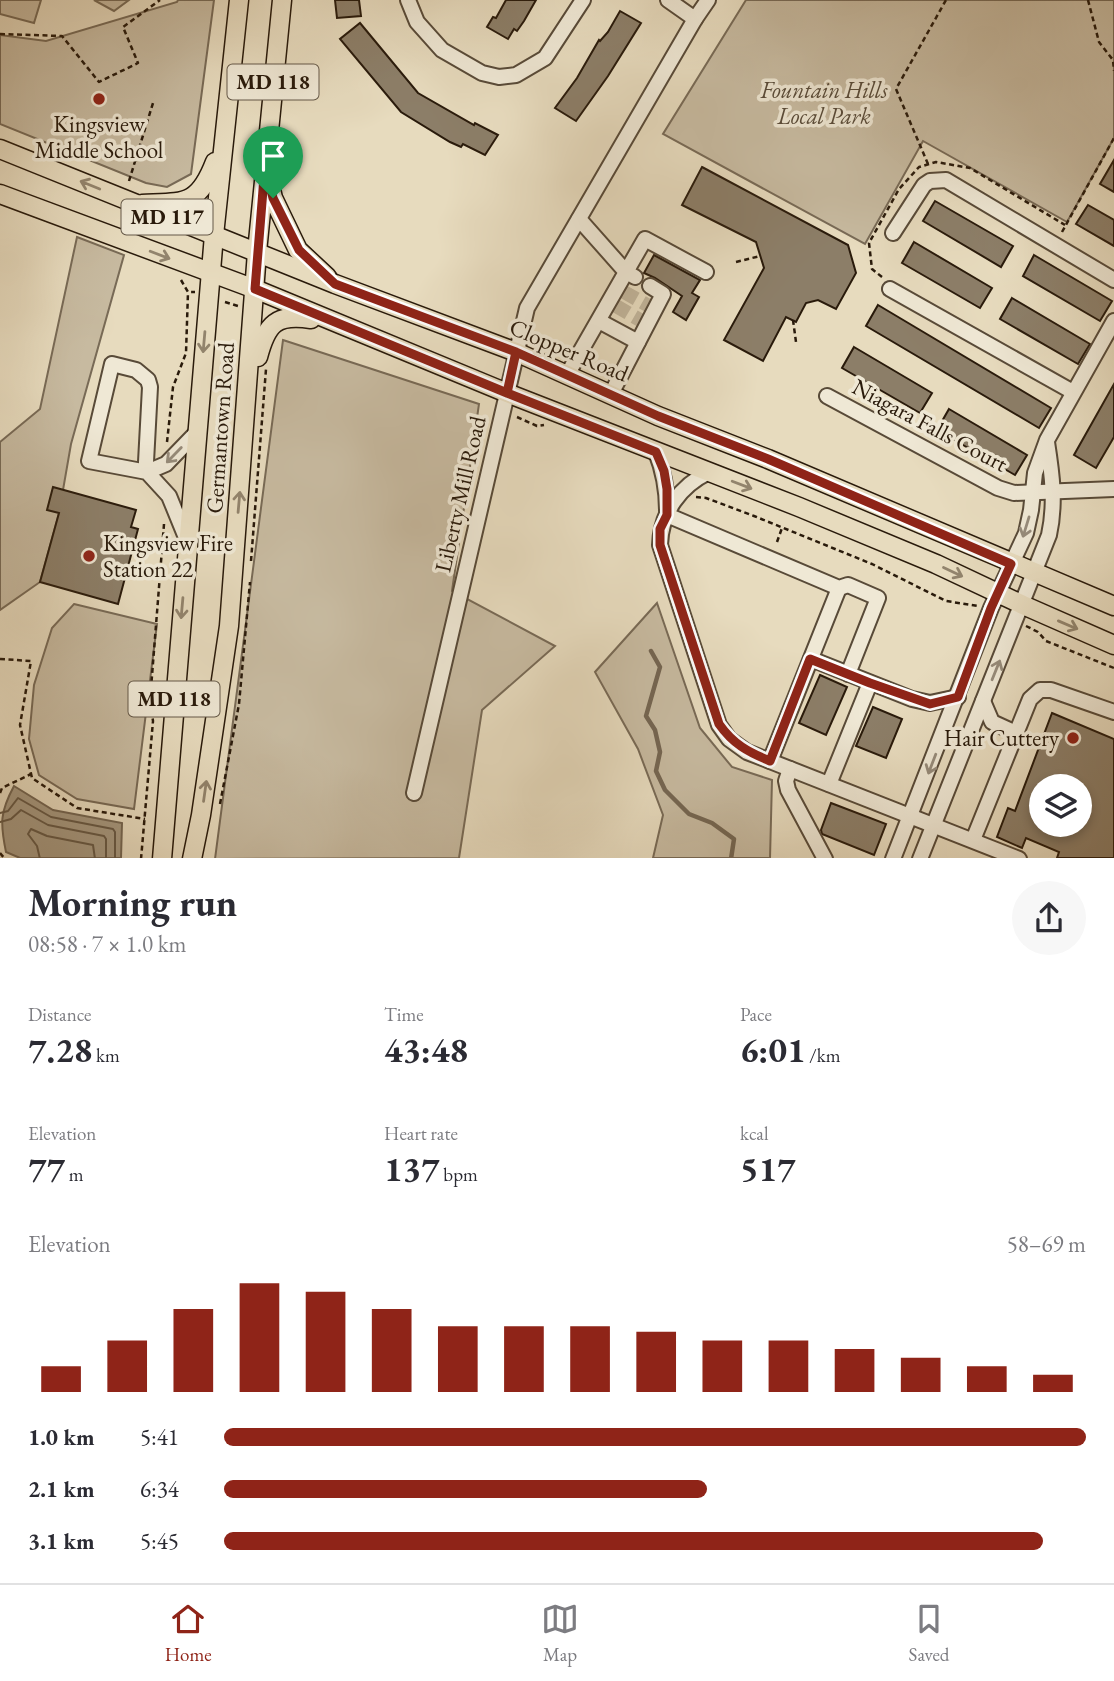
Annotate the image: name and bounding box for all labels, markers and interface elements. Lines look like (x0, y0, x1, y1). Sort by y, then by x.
road number: MD 118 (228, 64, 318, 100)
park label: Fountain Hills Local Park (759, 75, 888, 131)
marker: Kingsview Middle School (91, 91, 107, 107)
place label: Kingsview Middle School (35, 109, 164, 165)
pin (243, 126, 303, 198)
icon: arrive (254, 137, 292, 175)
one-way arrow (79, 178, 101, 191)
road number: MD 117 (122, 200, 212, 234)
one-way arrow (149, 250, 171, 263)
street label: Clopper Road (505, 311, 633, 389)
one-way arrow (198, 330, 211, 353)
street label: Germantown Road (199, 341, 241, 515)
street label: Niagara Falls Court (847, 371, 1014, 479)
street label: Liberty Mill Road (427, 413, 493, 575)
one-way arrow (166, 446, 183, 463)
one-way arrow (731, 480, 753, 493)
one-way arrow (233, 491, 246, 514)
one-way arrow (1019, 515, 1032, 537)
place label: Kingsview Fire Station 22 (103, 528, 233, 584)
marker: Kingsview Fire Station 22 (81, 548, 97, 564)
one-way arrow (941, 566, 963, 579)
one-way arrow (175, 596, 188, 619)
one-way arrow (1057, 619, 1079, 632)
one-way arrow (990, 660, 1003, 682)
road number: MD 118 (128, 682, 220, 716)
place label: Hair Cuttery (944, 723, 1060, 753)
marker: Hair Cuttery (1065, 730, 1081, 746)
one-way arrow (925, 752, 937, 774)
map controls (1029, 774, 1092, 837)
button: layers (1029, 774, 1092, 837)
one-way arrow (198, 781, 211, 803)
text: Morning run (28, 878, 237, 927)
button: share (1012, 881, 1086, 955)
text: 08:58 · 7 × 1.0 km (28, 929, 186, 959)
text: Distance (28, 1002, 91, 1027)
text: Time (384, 1002, 424, 1027)
text: Pace (740, 1002, 772, 1027)
text: 7.28 (28, 1027, 92, 1072)
text: 43:48 (384, 1027, 468, 1072)
text: 6:01 (740, 1027, 805, 1072)
text: km (92, 1043, 120, 1068)
text: /km (805, 1043, 841, 1068)
text: Elevation (28, 1121, 96, 1146)
text: Heart rate (384, 1121, 458, 1146)
text: kcal (740, 1121, 769, 1146)
text: 77 (28, 1146, 65, 1191)
text: 137 (384, 1146, 440, 1191)
text: 517 (740, 1146, 796, 1191)
text: m (65, 1162, 84, 1187)
text: bpm (440, 1162, 478, 1187)
text: Elevation (28, 1229, 111, 1259)
text: 58–69 m (1007, 1229, 1086, 1259)
text: 1.0 km (28, 1422, 95, 1452)
text: 5:41 (140, 1422, 179, 1452)
text: 2.1 km (28, 1474, 95, 1504)
text: 6:34 (140, 1474, 179, 1504)
text: 3.1 km (28, 1526, 95, 1556)
text: 5:45 (140, 1526, 179, 1556)
tab: Home (165, 1600, 212, 1667)
tab: Map (541, 1600, 579, 1667)
tab: Saved (909, 1600, 949, 1667)

